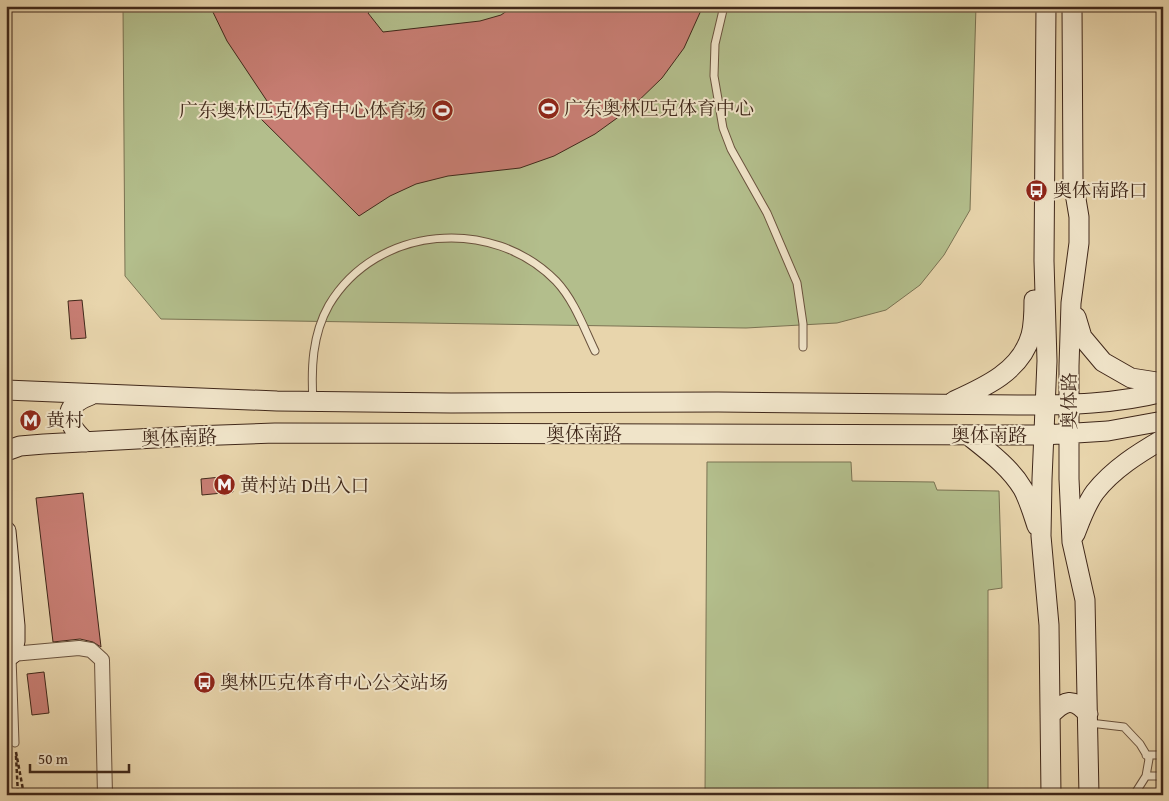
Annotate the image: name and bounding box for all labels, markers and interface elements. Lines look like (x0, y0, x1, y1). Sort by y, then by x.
place label: 广东奥林匹克体育中心 (564, 94, 754, 122)
place label: 广东奥林匹克体育中心体育场 (179, 96, 426, 124)
sports icon: 广东奥林匹克体育中心 (536, 96, 560, 120)
sports icon: 广东奥林匹克体育中心体育场 (430, 98, 454, 122)
place label: 奥体南路口 (1053, 176, 1148, 204)
bus stop icon: 奥体南路口 (1025, 178, 1049, 202)
street label: 奥体路 (1055, 372, 1083, 430)
place label: 黄村 (46, 406, 84, 434)
metro station icon: 黄村 (18, 408, 42, 432)
street label: 奥体南路 (546, 420, 622, 448)
street label: 奥体南路 (951, 421, 1027, 449)
street label: 奥体南路 (141, 422, 217, 452)
place label: 黄村站 D出入口 (240, 471, 370, 499)
metro station icon: 黄村站 D出入口 (212, 473, 236, 497)
place label: 奥林匹克体育中心公交站场 (220, 668, 448, 696)
bus stop icon: 奥林匹克体育中心公交站场 (192, 670, 216, 694)
scale bar (30, 741, 129, 773)
text: 50 m (38, 748, 69, 769)

